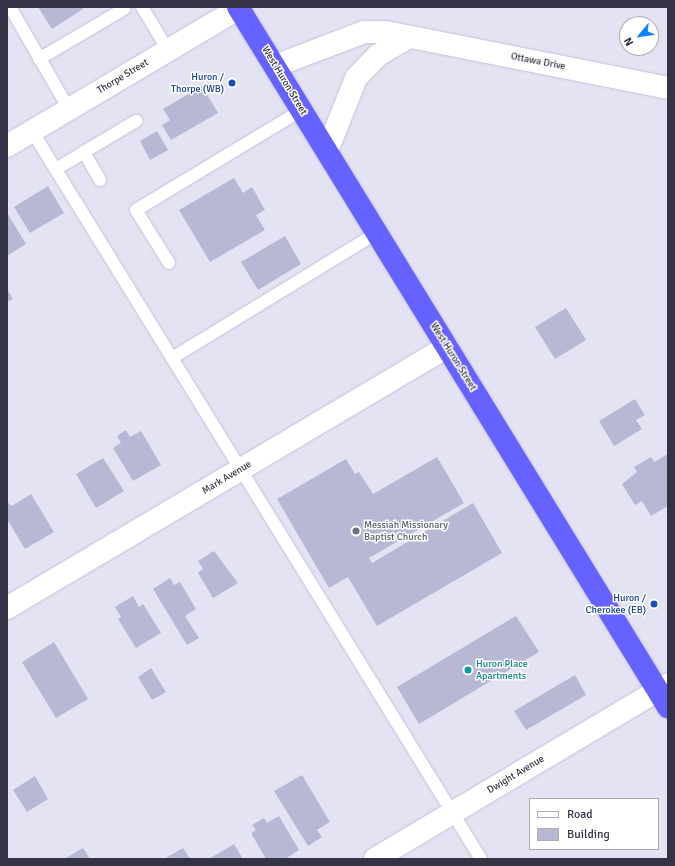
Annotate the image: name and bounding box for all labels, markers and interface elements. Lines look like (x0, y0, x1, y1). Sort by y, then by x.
north arrow (619, 16, 659, 56)
text: N (621, 35, 636, 48)
street label: West Huron Street (259, 45, 309, 117)
street label: Ottawa Drive (510, 51, 566, 73)
street label: Thorpe Street (95, 57, 151, 97)
place label: Huron / Thorpe (WB) (171, 71, 224, 94)
marker: Huron / Thorpe (WB) (227, 78, 237, 88)
street label: West Huron Street (427, 321, 479, 393)
street label: Mark Avenue (200, 459, 254, 497)
place label: Messiah Missionary Baptist Church (364, 519, 448, 542)
marker: Messiah Missionary Baptist Church (351, 526, 361, 536)
place label: Huron / Cherokee (EB) (585, 592, 646, 616)
marker: Huron / Cherokee (EB) (649, 599, 659, 609)
place label: Huron Place Apartments (476, 658, 528, 682)
marker: Huron Place Apartments (463, 665, 473, 675)
street label: Dwight Avenue (485, 753, 547, 797)
legend (529, 798, 659, 850)
text: Road (567, 807, 593, 822)
text: Building (567, 827, 610, 842)

